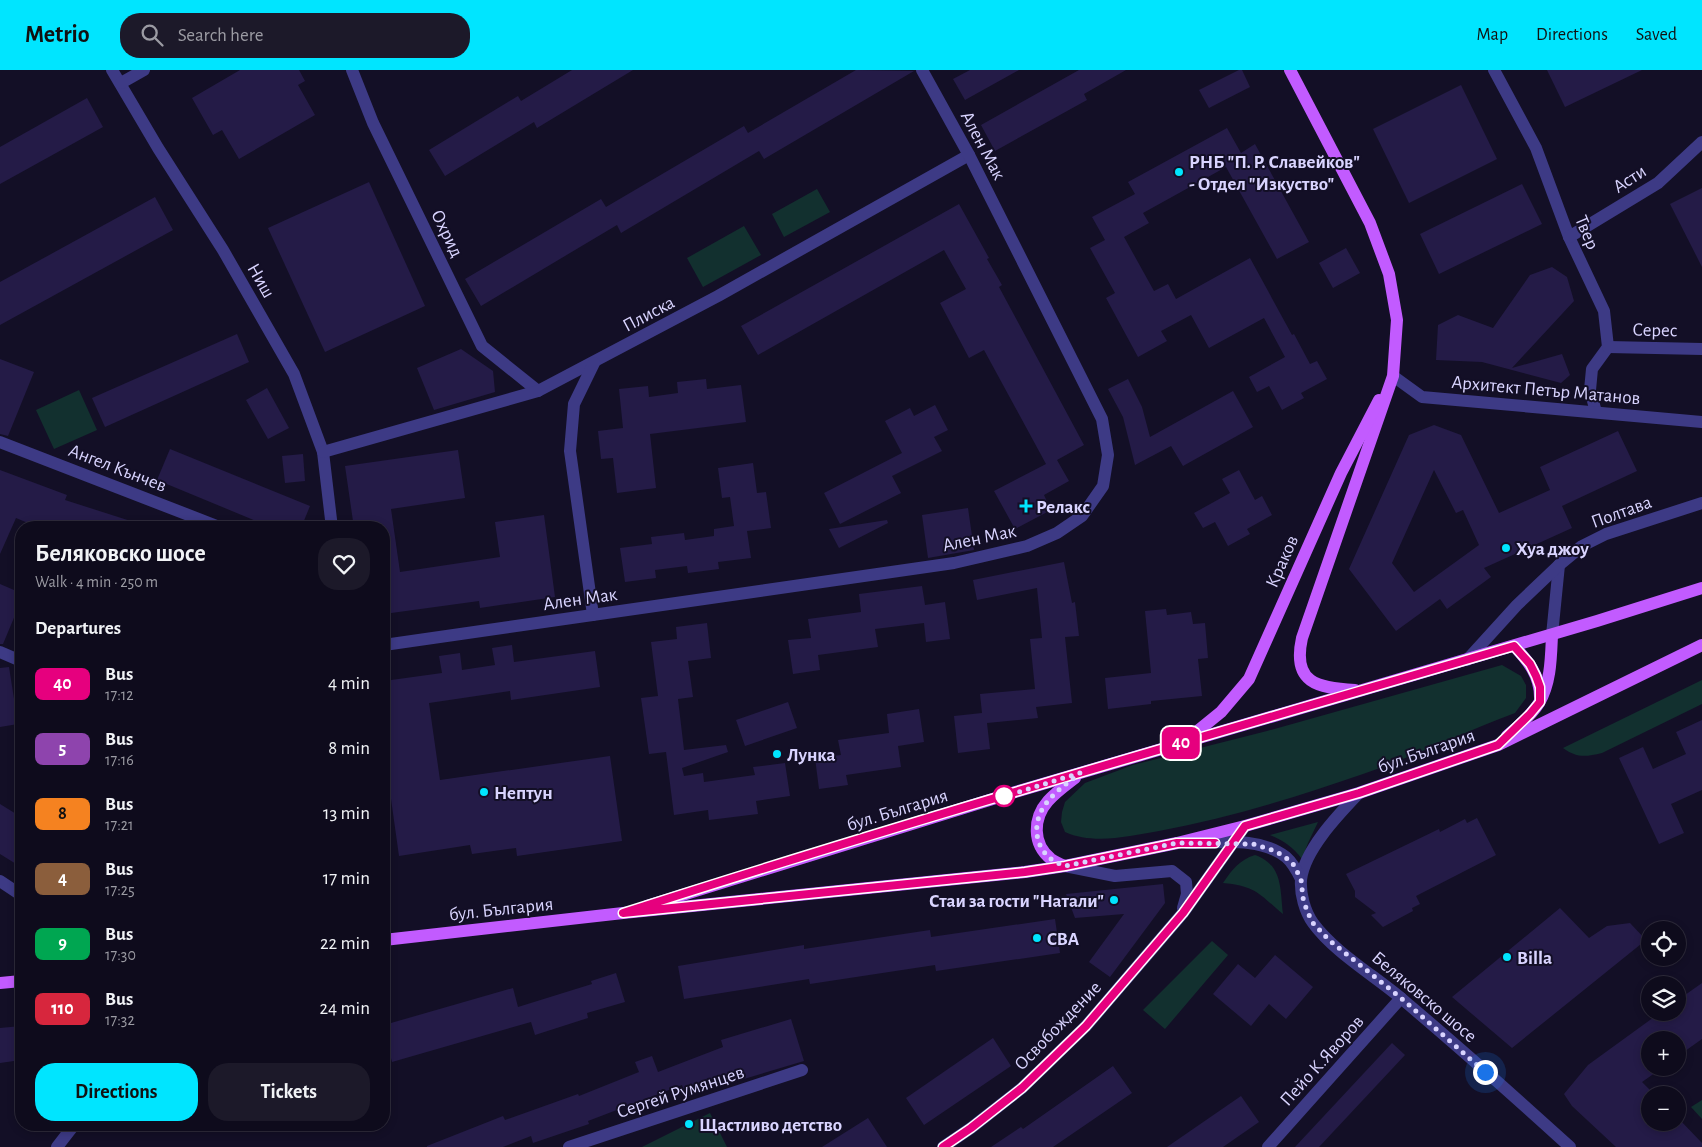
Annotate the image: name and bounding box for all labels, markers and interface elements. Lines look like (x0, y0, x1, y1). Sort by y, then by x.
search box (120, 13, 470, 58)
icon: search (138, 21, 166, 49)
text: Metrio (25, 23, 90, 47)
text: Search here (178, 26, 264, 45)
text: Map (1477, 26, 1508, 44)
text: Directions (1536, 26, 1608, 44)
text: Saved (1636, 26, 1677, 44)
street label: Ален Мак (957, 108, 1009, 183)
place label: РНБ "П. Р. Славейков" - Отдел "Изкуство" (1189, 153, 1360, 194)
street label: Асти (1610, 162, 1650, 197)
marker: РНБ "П. Р. Славейков" - Отдел "Изкуство" (1173, 166, 1185, 178)
street label: Охрид (427, 207, 466, 260)
street label: Твер (1571, 213, 1602, 252)
street label: Ниш (243, 260, 278, 301)
street label: Плиска (620, 293, 678, 336)
street label: Серес (1632, 321, 1678, 340)
street label: Архитект Петър Матанов (1451, 373, 1641, 408)
street label: Ангел Кънчев (66, 441, 169, 496)
street label: Полтава (1589, 493, 1655, 532)
place label: Релакс (1036, 498, 1091, 517)
marker: Релакс (1020, 500, 1032, 512)
street label: Ален Мак (941, 521, 1018, 556)
street label: Краков (1262, 532, 1302, 591)
button: heart (318, 538, 370, 590)
place label: Хуа джоу (1516, 540, 1589, 559)
text: Беляковско шосе (35, 542, 206, 566)
marker: Хуа джоу (1500, 542, 1512, 554)
text: Walk · 4 min · 250 m (35, 574, 158, 590)
street label: Ален Мак (542, 585, 619, 614)
text: Departures (35, 619, 121, 638)
text: Bus (105, 665, 133, 684)
text: 4 min (328, 674, 370, 693)
text: 40 (53, 675, 72, 693)
text: 17:12 (105, 687, 134, 703)
street label: бул.България (1375, 726, 1478, 777)
line badge: 40 (1158, 727, 1204, 759)
text: Bus (105, 730, 133, 749)
text: 40 (1172, 734, 1190, 752)
text: 8 min (328, 739, 370, 758)
text: 5 (59, 740, 66, 758)
place label: Лунка (787, 746, 835, 765)
marker: Лунка (771, 748, 783, 760)
text: 17:16 (105, 752, 134, 768)
place label: Нептун (494, 784, 553, 803)
unlabelled marker (993, 785, 1015, 807)
marker: Нептун (478, 786, 490, 798)
street label: бул. България (845, 786, 950, 835)
text: Bus (105, 795, 133, 814)
text: 13 min (323, 804, 370, 823)
text: 8 (58, 805, 67, 823)
text: 17:21 (105, 817, 134, 833)
text: Bus (105, 860, 133, 879)
text: 17 min (323, 869, 370, 888)
text: 4 (58, 870, 67, 888)
text: 17:25 (105, 882, 135, 898)
place label: Стаи за гости "Натали" (929, 892, 1104, 911)
marker: Стаи за гости "Натали" (1108, 894, 1120, 906)
street label: бул. България (448, 895, 554, 924)
map controls (1641, 921, 1686, 1131)
button: locate (1641, 921, 1686, 966)
text: Bus (105, 925, 133, 944)
place label: CBA (1047, 930, 1080, 949)
marker: CBA (1031, 932, 1043, 944)
text: 22 min (320, 934, 370, 953)
text: 9 (58, 935, 67, 953)
text: 17:30 (105, 947, 136, 963)
street label: Беляковско шосе (1368, 948, 1480, 1046)
place label: Billa (1517, 949, 1552, 968)
marker: Billa (1501, 951, 1513, 963)
button: layers (1641, 976, 1686, 1021)
street label: Освобождение (1011, 978, 1105, 1074)
text: Bus (105, 990, 133, 1009)
text: 24 min (319, 999, 370, 1018)
text: 110 (51, 1000, 74, 1018)
text: 17:32 (105, 1012, 135, 1028)
street label: Пейо К.Яворов (1277, 1012, 1368, 1110)
button: + (1641, 1031, 1686, 1076)
your location (1473, 1060, 1498, 1085)
button: Directions (35, 1063, 198, 1121)
button: Tickets (208, 1063, 370, 1121)
street label: Сергей Румянцев (614, 1063, 747, 1122)
button: − (1641, 1086, 1686, 1131)
place label: Щастливо детство (699, 1116, 842, 1135)
marker: Щастливо детство (683, 1118, 695, 1130)

